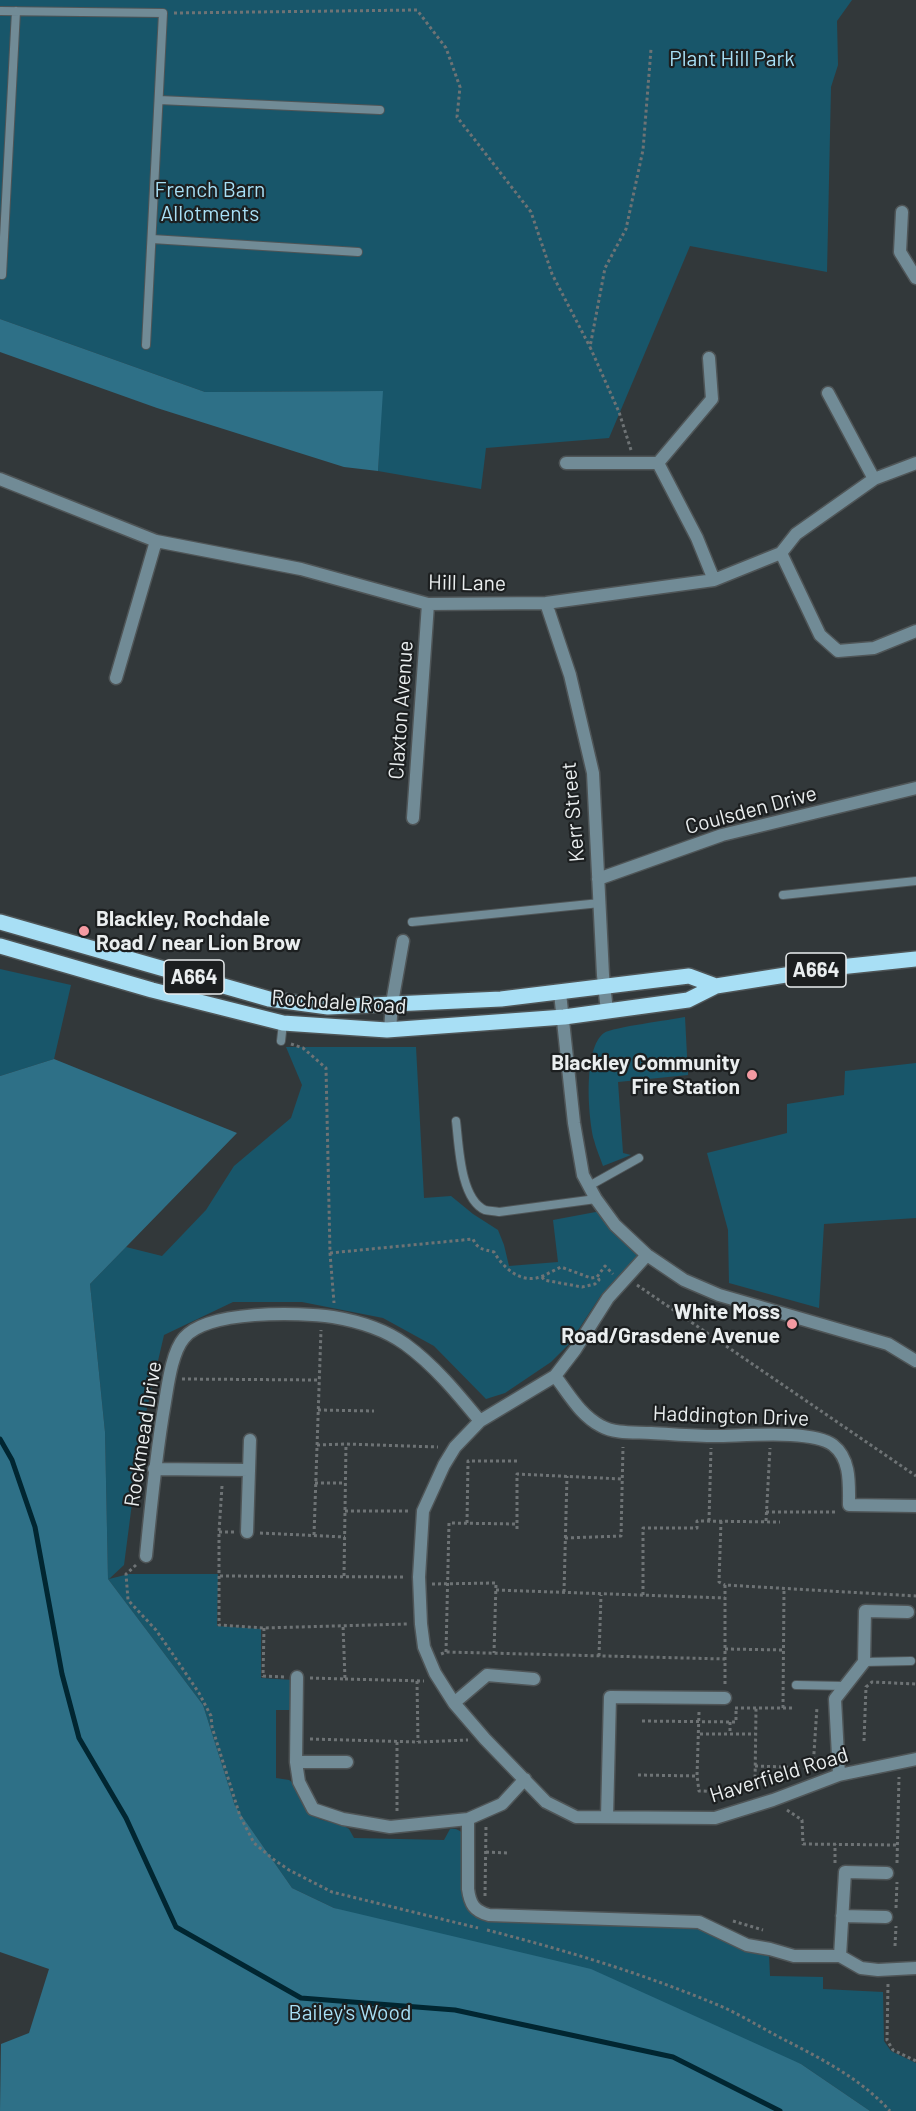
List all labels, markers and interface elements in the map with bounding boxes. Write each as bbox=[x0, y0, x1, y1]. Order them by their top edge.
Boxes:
park label: Plant Hill Park bbox=[669, 46, 795, 72]
park label: French Barn Allotments bbox=[155, 177, 265, 227]
street label: Hill Lane bbox=[428, 570, 506, 596]
street label: Claxton Avenue bbox=[384, 640, 418, 780]
street label: Kerr Street bbox=[556, 761, 590, 863]
street label: Coulsden Drive bbox=[682, 780, 820, 840]
place label: Blackley, Rochdale Road / near Lion Brow bbox=[96, 906, 301, 956]
marker: Blackley, Rochdale Road / near Lion Brow bbox=[77, 924, 91, 938]
road number: A664 bbox=[786, 953, 846, 987]
road number: A664 bbox=[164, 960, 224, 994]
street label: Rochdale Road bbox=[271, 985, 407, 1019]
place label: Blackley Community Fire Station bbox=[551, 1050, 740, 1100]
marker: Blackley Community Fire Station bbox=[745, 1068, 759, 1082]
place label: White Moss Road/Grasdene Avenue bbox=[561, 1299, 780, 1349]
marker: White Moss Road/Grasdene Avenue bbox=[785, 1317, 799, 1331]
street label: Rockmead Drive bbox=[119, 1359, 167, 1509]
street label: Haddington Drive bbox=[652, 1401, 810, 1431]
street label: Haverfield Road bbox=[707, 1742, 851, 1808]
park label: Bailey's Wood bbox=[289, 2000, 411, 2026]

